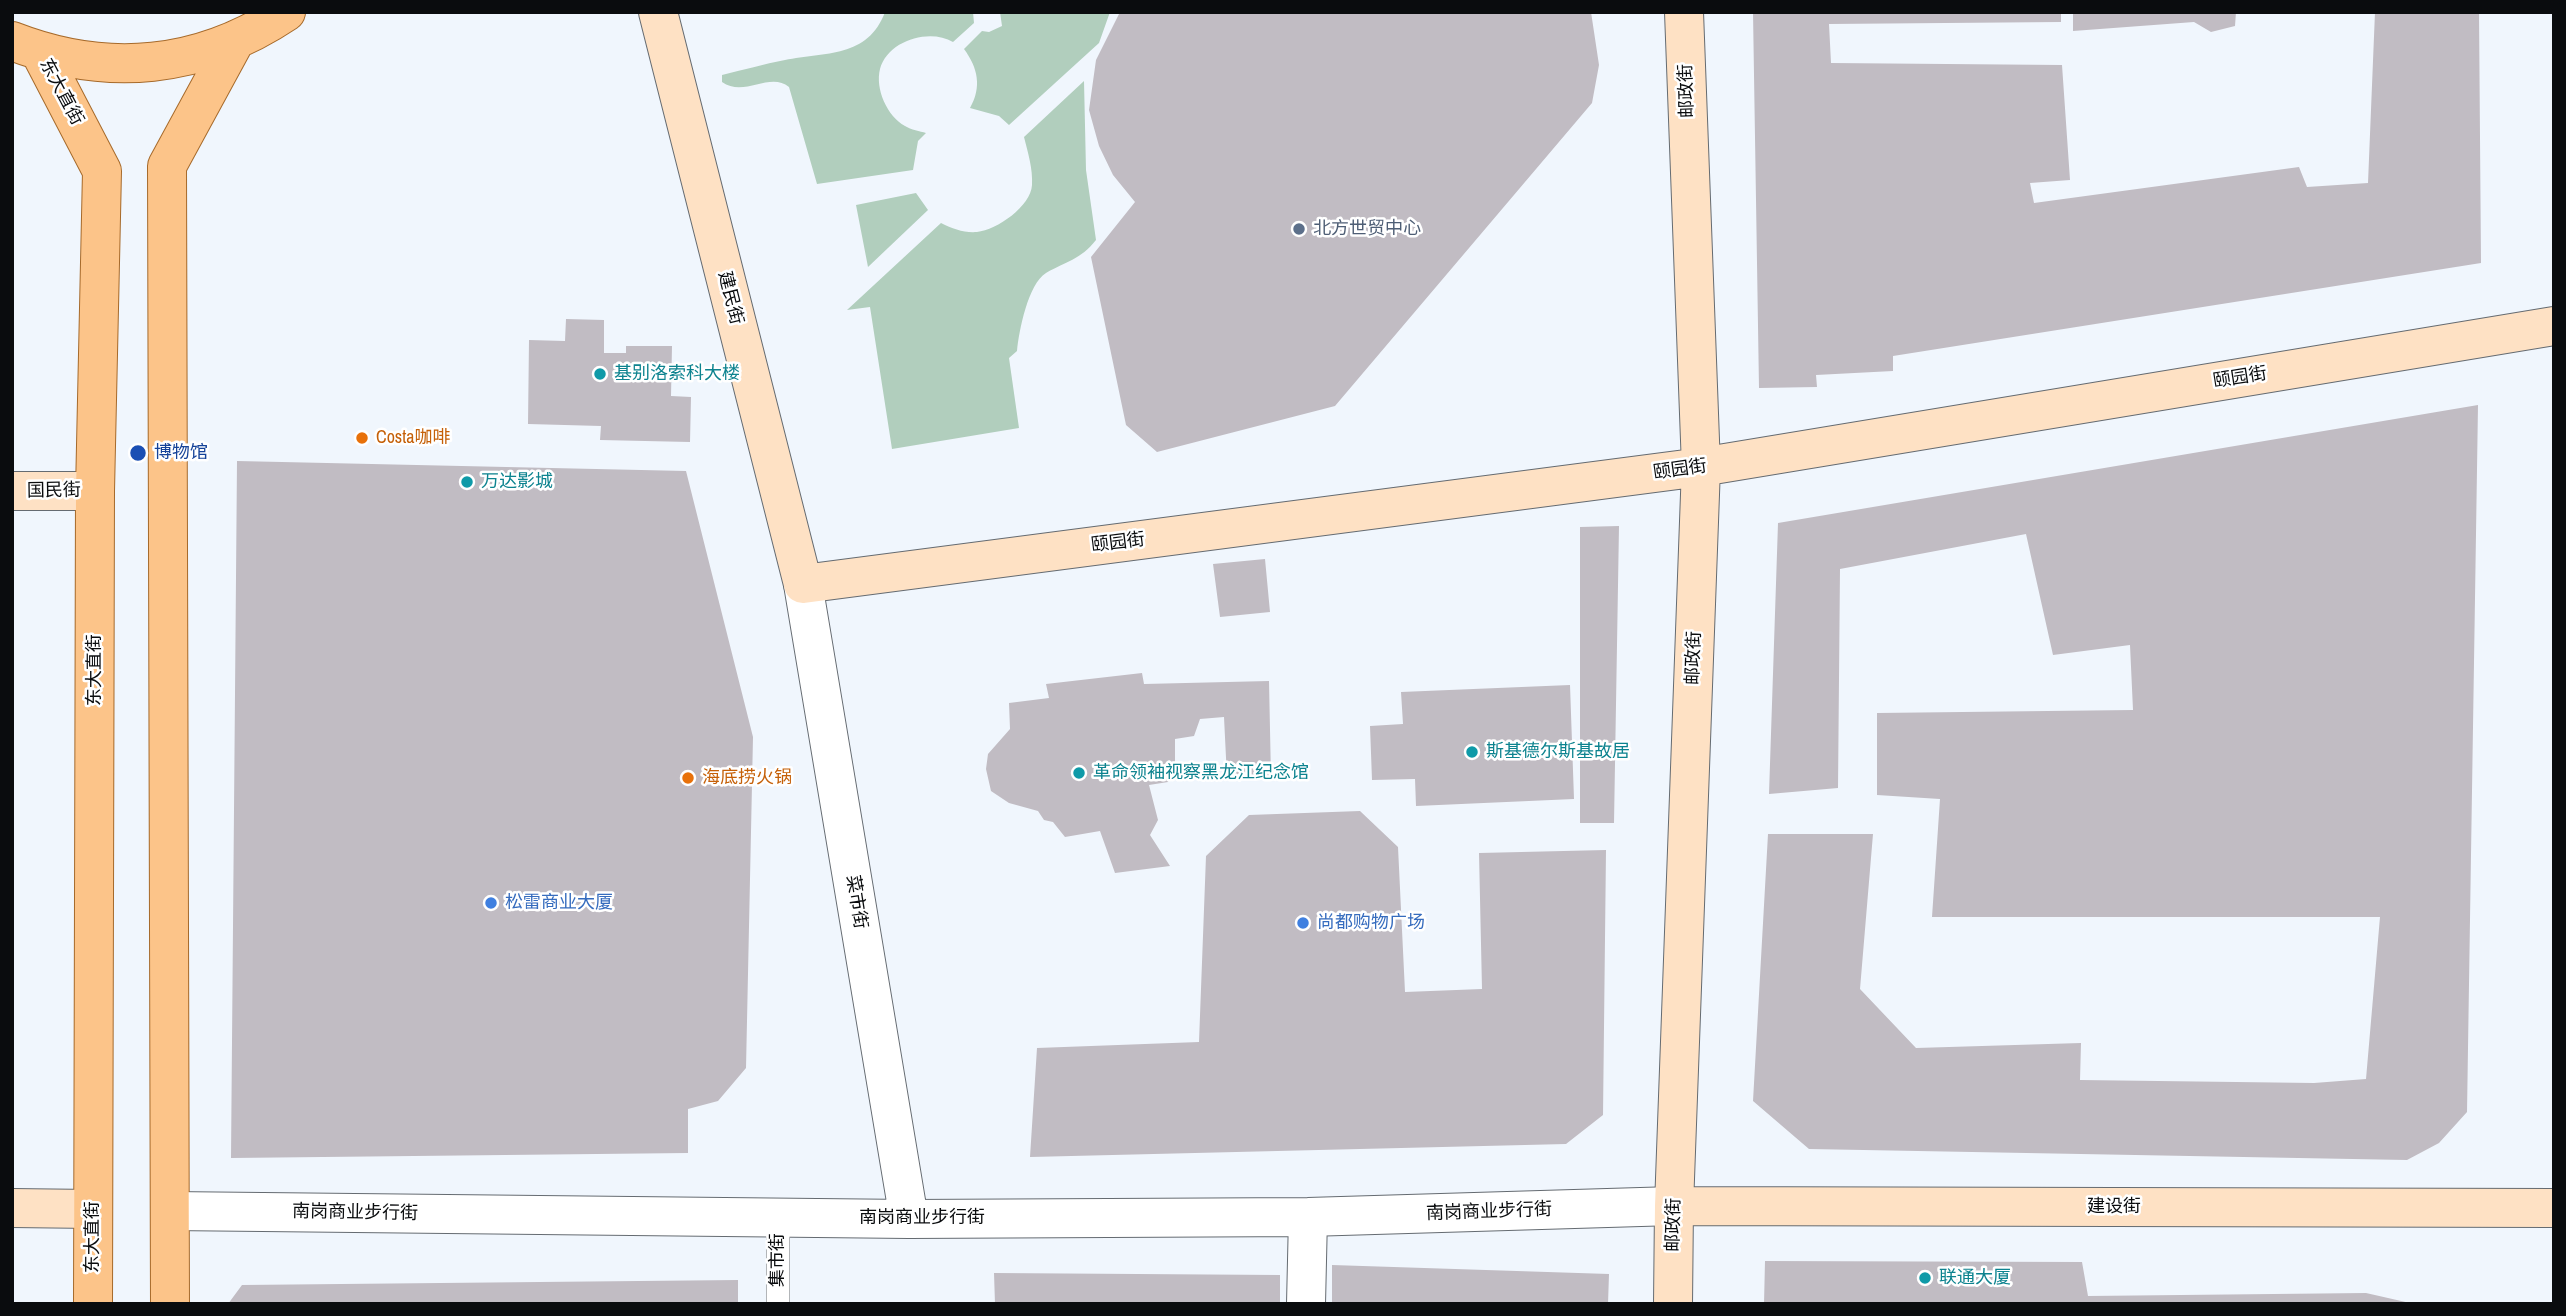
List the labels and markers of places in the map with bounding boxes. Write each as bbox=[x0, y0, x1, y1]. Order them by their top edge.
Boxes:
place label: 北方世贸中心 bbox=[1313, 218, 1421, 240]
marker: 北方世贸中心 bbox=[1291, 221, 1307, 237]
place label: 基别洛索科大楼 bbox=[614, 363, 740, 385]
marker: 基别洛索科大楼 bbox=[592, 366, 608, 382]
place label: Costa咖啡 bbox=[376, 427, 451, 449]
marker: Costa咖啡 bbox=[354, 430, 370, 446]
place label: 博物馆 bbox=[154, 442, 208, 464]
marker: 博物馆 bbox=[128, 443, 148, 463]
place label: 万达影城 bbox=[481, 471, 553, 493]
marker: 万达影城 bbox=[459, 474, 475, 490]
place label: 斯基德尔斯基故居 bbox=[1486, 741, 1630, 763]
marker: 斯基德尔斯基故居 bbox=[1464, 744, 1480, 760]
place label: 革命领袖视察黑龙江纪念馆 bbox=[1093, 762, 1309, 784]
marker: 革命领袖视察黑龙江纪念馆 bbox=[1071, 765, 1087, 781]
place label: 海底捞火锅 bbox=[702, 767, 792, 789]
marker: 海底捞火锅 bbox=[680, 770, 696, 786]
place label: 松雷商业大厦 bbox=[505, 892, 613, 914]
marker: 松雷商业大厦 bbox=[483, 895, 499, 911]
place label: 尚都购物广场 bbox=[1317, 912, 1425, 934]
marker: 尚都购物广场 bbox=[1295, 915, 1311, 931]
place label: 联通大厦 bbox=[1939, 1267, 2011, 1289]
marker: 联通大厦 bbox=[1917, 1270, 1933, 1286]

